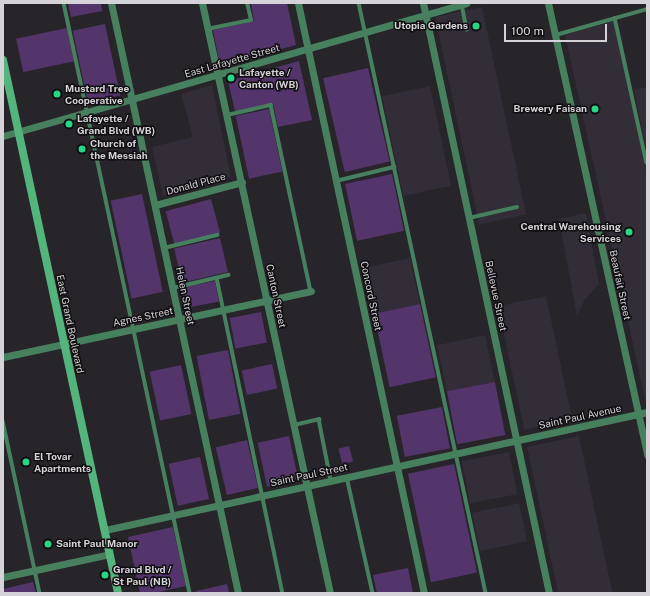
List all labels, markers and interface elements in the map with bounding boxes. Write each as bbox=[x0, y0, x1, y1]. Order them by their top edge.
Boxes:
scale bar bbox=[506, 16, 609, 42]
place label: Utopia Gardens bbox=[394, 20, 468, 32]
marker: Utopia Gardens bbox=[471, 21, 481, 31]
text: 100 m bbox=[511, 24, 544, 38]
street label: East Lafayette Street bbox=[183, 42, 281, 80]
place label: Lafayette / Canton (WB) bbox=[239, 66, 299, 90]
marker: Lafayette / Canton (WB) bbox=[226, 73, 236, 83]
place label: Mustard Tree Cooperative bbox=[65, 82, 129, 106]
marker: Mustard Tree Cooperative bbox=[52, 89, 62, 99]
place label: Brewery Faisan bbox=[514, 103, 587, 115]
marker: Brewery Faisan bbox=[590, 104, 600, 114]
place label: Lafayette / Grand Blvd (WB) bbox=[77, 112, 155, 136]
marker: Lafayette / Grand Blvd (WB) bbox=[64, 119, 74, 129]
place label: Church of the Messiah bbox=[90, 137, 148, 160]
marker: Church of the Messiah bbox=[77, 144, 87, 154]
street label: Donald Place bbox=[165, 170, 227, 198]
place label: Central Warehousing Services bbox=[520, 220, 621, 244]
marker: Central Warehousing Services bbox=[624, 227, 634, 237]
street label: Beaufait Street bbox=[607, 249, 633, 321]
street label: Concord Street bbox=[358, 260, 384, 332]
street label: Bellevue Street bbox=[483, 260, 509, 332]
street label: Canton Street bbox=[263, 263, 289, 329]
street label: Helen Street bbox=[173, 266, 197, 326]
street label: East Grand Boulevard bbox=[54, 274, 86, 374]
street label: Agnes Street bbox=[112, 305, 174, 329]
street label: Saint Paul Avenue bbox=[538, 402, 622, 432]
place label: El Tovar Apartments bbox=[34, 450, 91, 474]
marker: El Tovar Apartments bbox=[21, 457, 31, 467]
street label: Saint Paul Street bbox=[269, 461, 349, 489]
place label: Saint Paul Manor bbox=[56, 538, 138, 550]
marker: Saint Paul Manor bbox=[43, 539, 53, 549]
place label: Grand Blvd / St Paul (NB) bbox=[113, 563, 172, 586]
marker: Grand Blvd / St Paul (NB) bbox=[100, 570, 110, 580]

